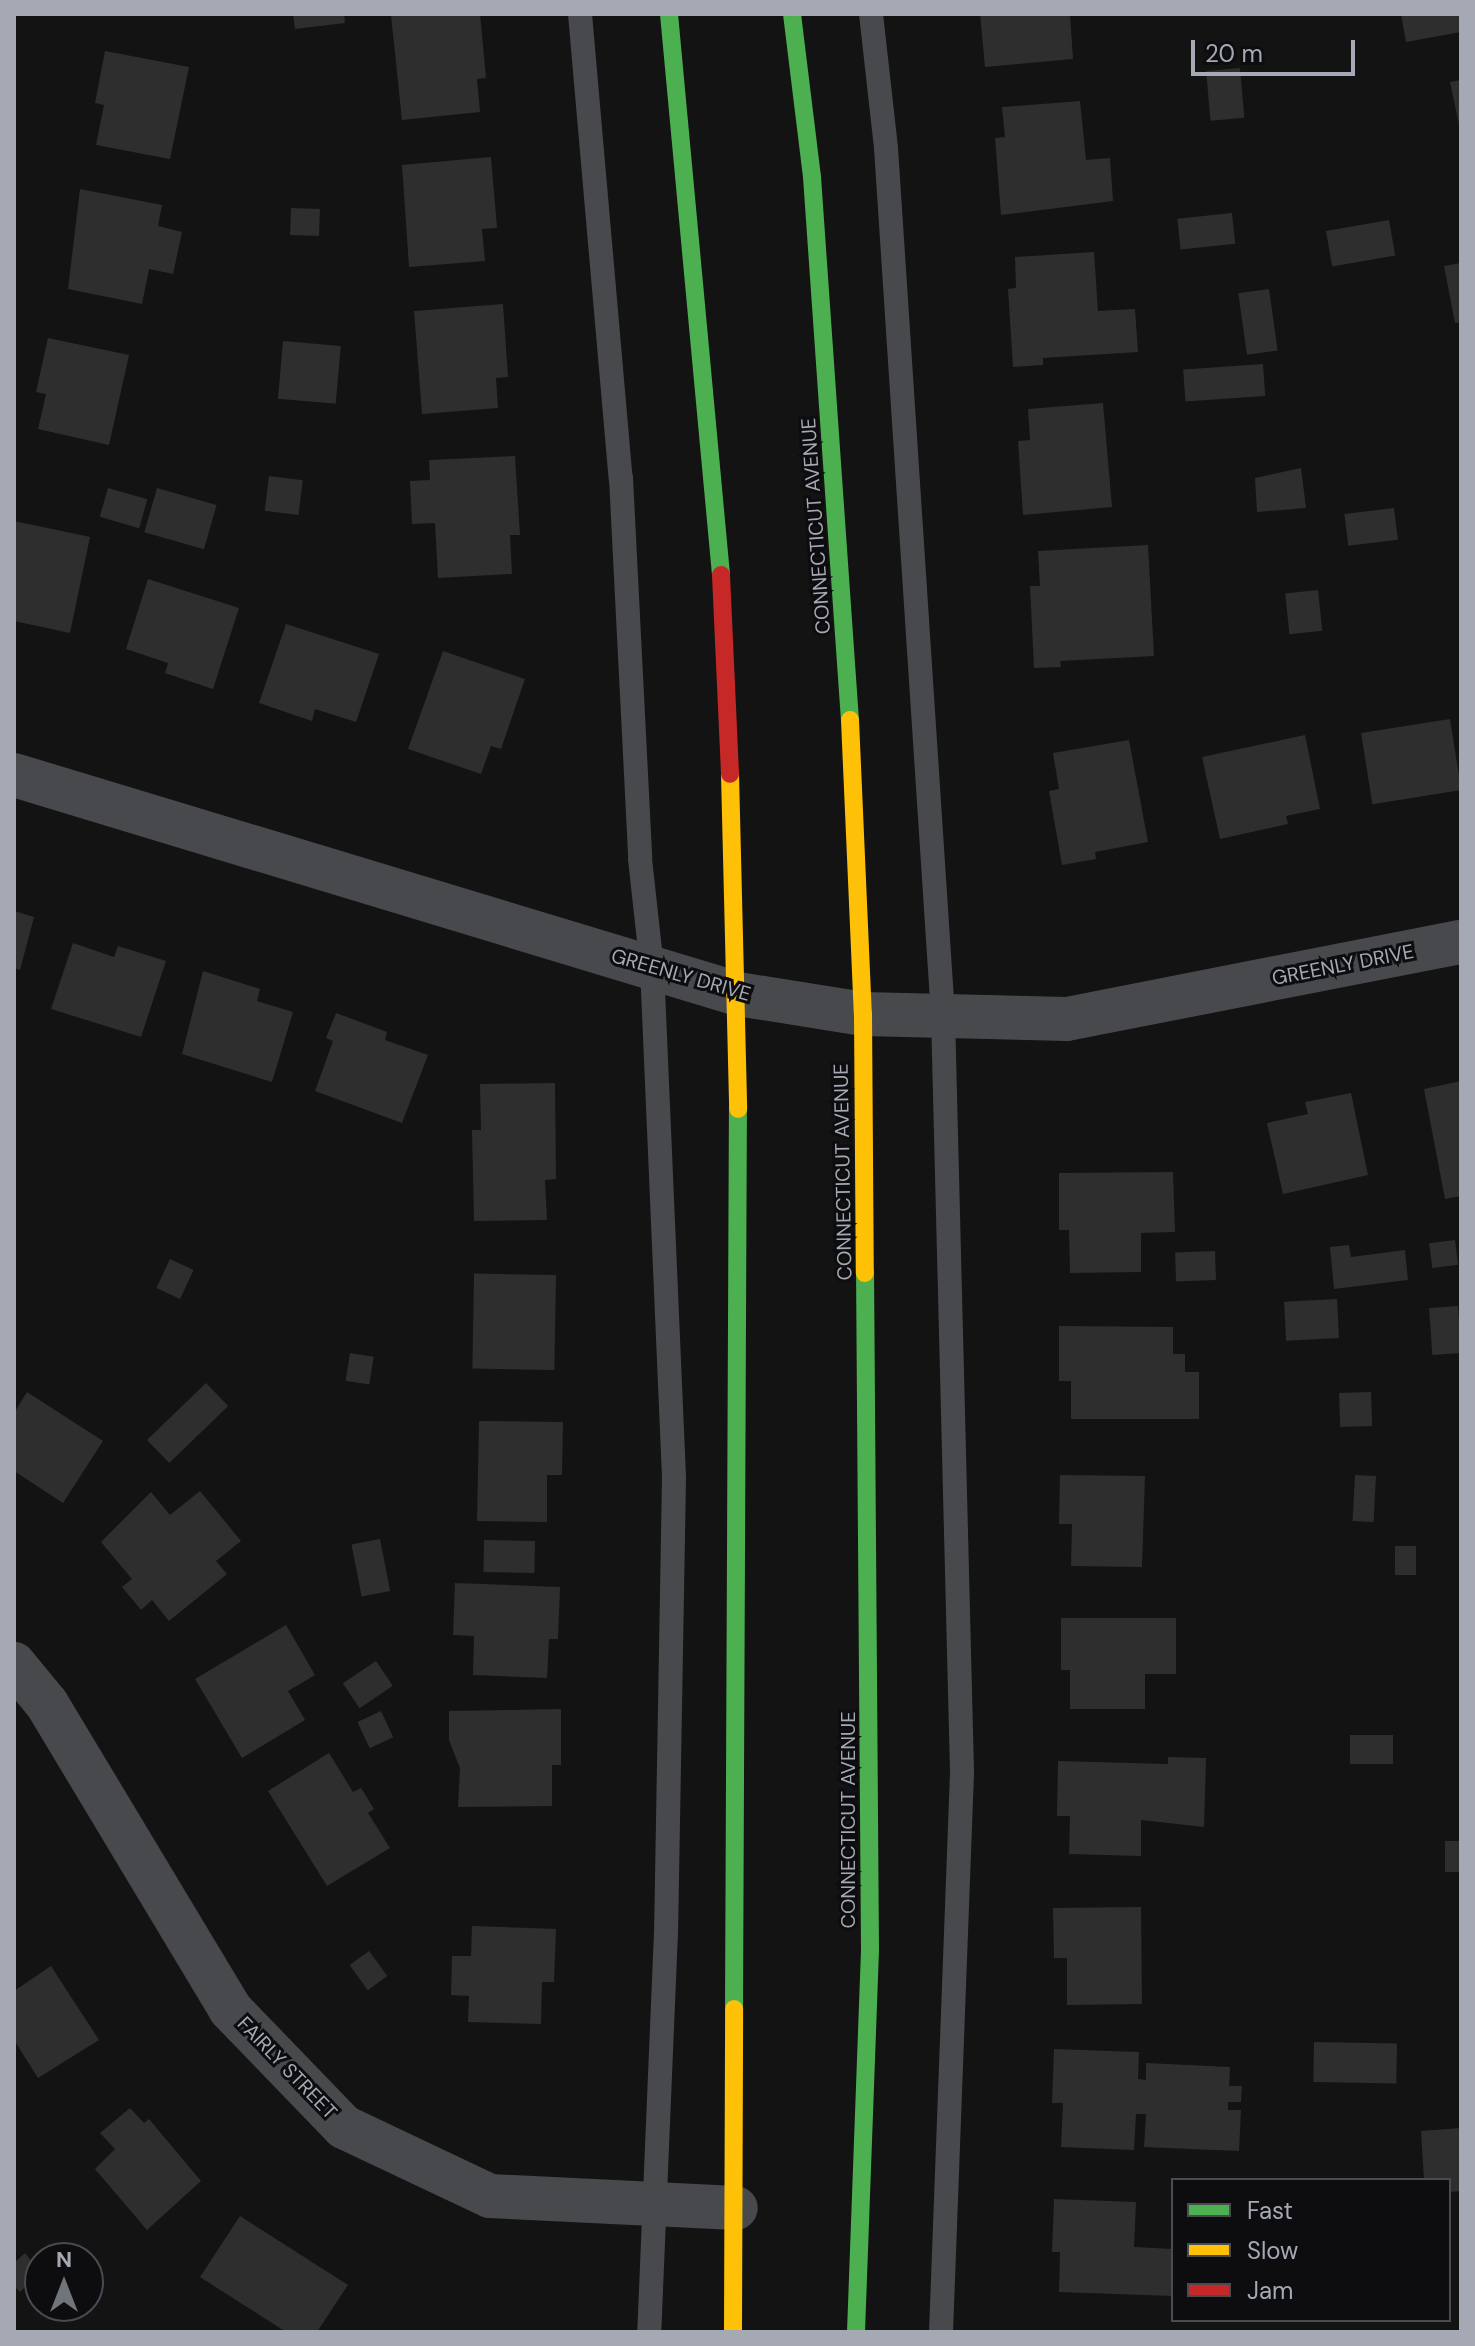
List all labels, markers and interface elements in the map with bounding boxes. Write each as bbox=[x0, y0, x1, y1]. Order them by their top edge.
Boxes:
scale bar bbox=[1195, 24, 1359, 74]
text: 20 m bbox=[1205, 38, 1263, 69]
street label: CONNECTICUT AVENUE bbox=[796, 417, 836, 635]
street label: GREENLY DRIVE bbox=[1270, 939, 1416, 991]
street label: GREENLY DRIVE bbox=[609, 944, 753, 1006]
street label: CONNECTICUT AVENUE bbox=[829, 1063, 857, 1281]
street label: CONNECTICUT AVENUE bbox=[836, 1712, 860, 1928]
street label: FAIRLY STREET bbox=[232, 2012, 342, 2124]
legend bbox=[1171, 2178, 1451, 2322]
text: Fast bbox=[1247, 2195, 1293, 2226]
text: Slow bbox=[1247, 2235, 1298, 2266]
north arrow bbox=[24, 2242, 104, 2322]
text: N bbox=[56, 2245, 72, 2274]
text: Jam bbox=[1247, 2275, 1293, 2306]

